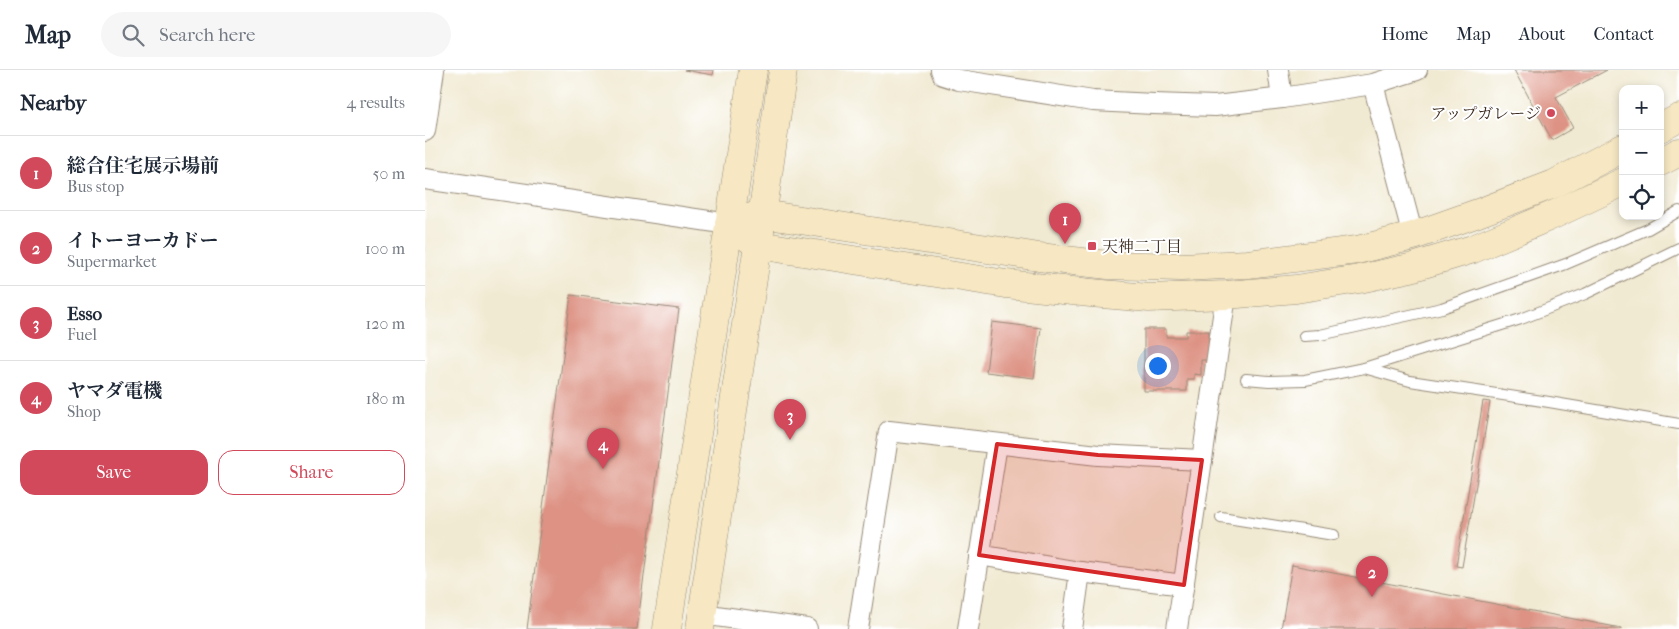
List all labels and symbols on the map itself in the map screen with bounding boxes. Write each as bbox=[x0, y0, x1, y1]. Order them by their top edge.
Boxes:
place label: アップガレージ bbox=[1431, 104, 1541, 123]
marker: アップガレージ bbox=[1545, 107, 1557, 119]
pin: 1 bbox=[1049, 203, 1081, 244]
place label: 天神二丁目 bbox=[1102, 237, 1182, 256]
marker: 天神二丁目 bbox=[1086, 240, 1098, 252]
your location bbox=[1145, 353, 1171, 379]
pin: 3 bbox=[774, 399, 806, 440]
pin: 4 bbox=[587, 428, 619, 469]
pin: 2 bbox=[1356, 556, 1388, 597]

